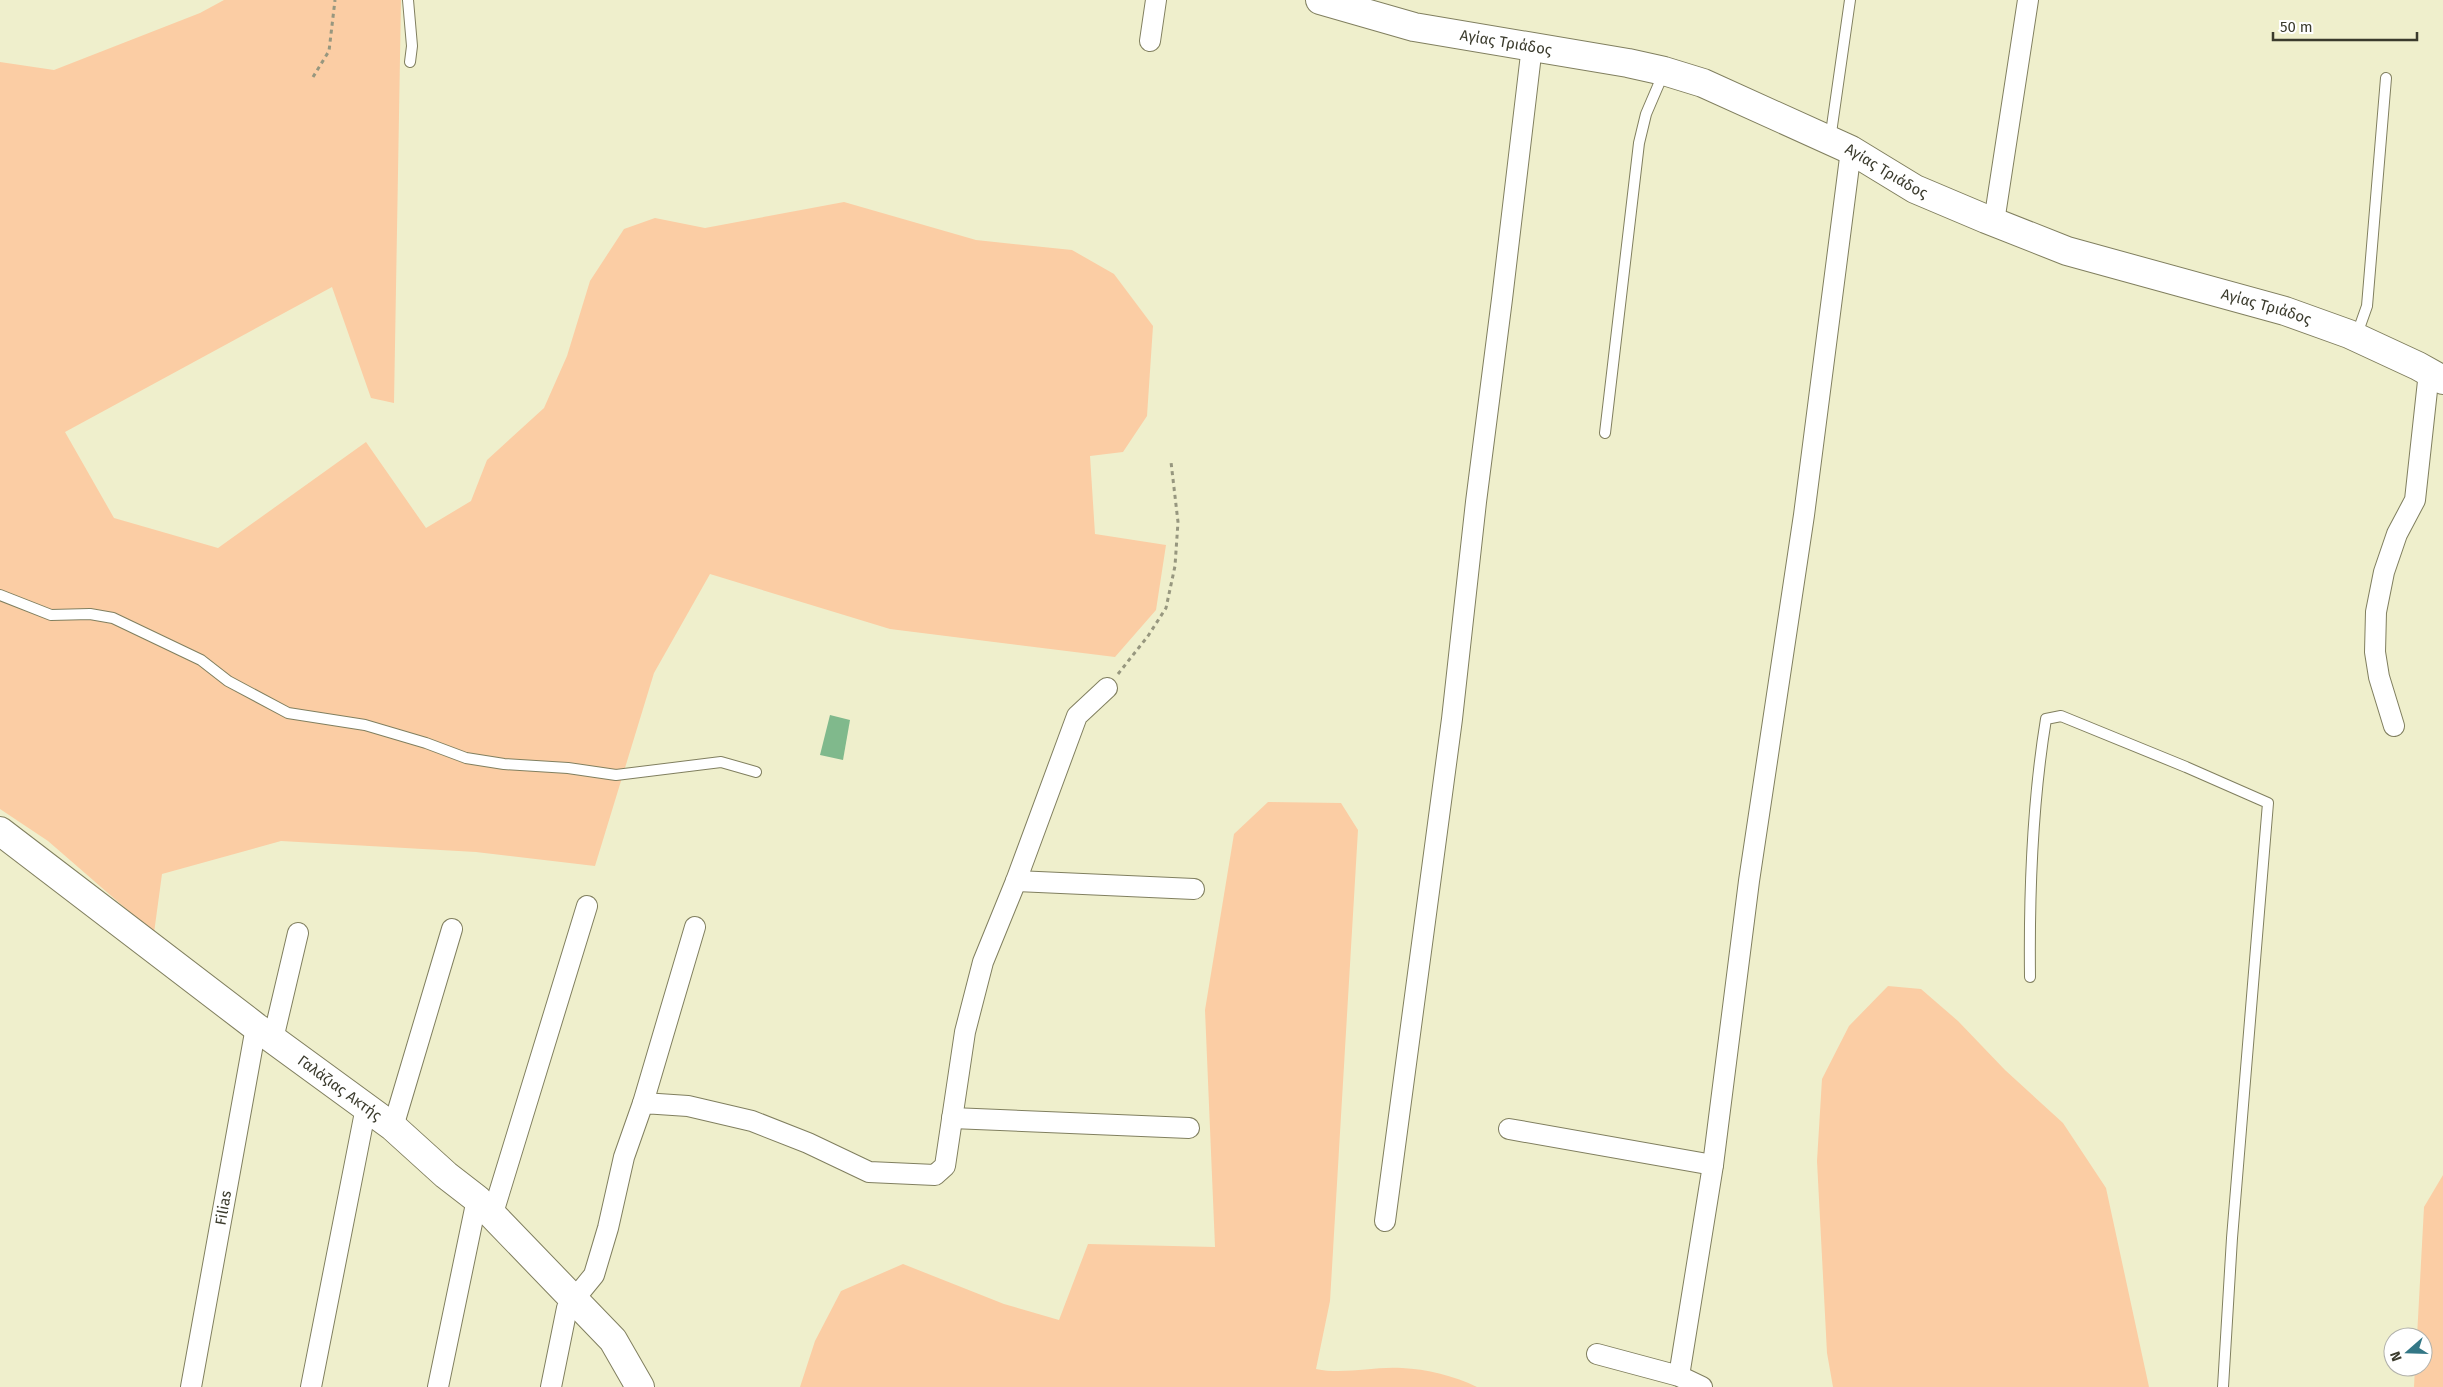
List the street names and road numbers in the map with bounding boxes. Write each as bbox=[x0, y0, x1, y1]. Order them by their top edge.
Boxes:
street label: Αγίας Τριάδος bbox=[1459, 26, 1553, 59]
street label: Αγίας Τριάδος bbox=[1842, 140, 1930, 202]
street label: Αγίας Τριάδος bbox=[2219, 285, 2314, 329]
street label: Γαλάζιας Ακτής bbox=[294, 1051, 385, 1125]
street label: Filias bbox=[211, 1189, 235, 1227]

